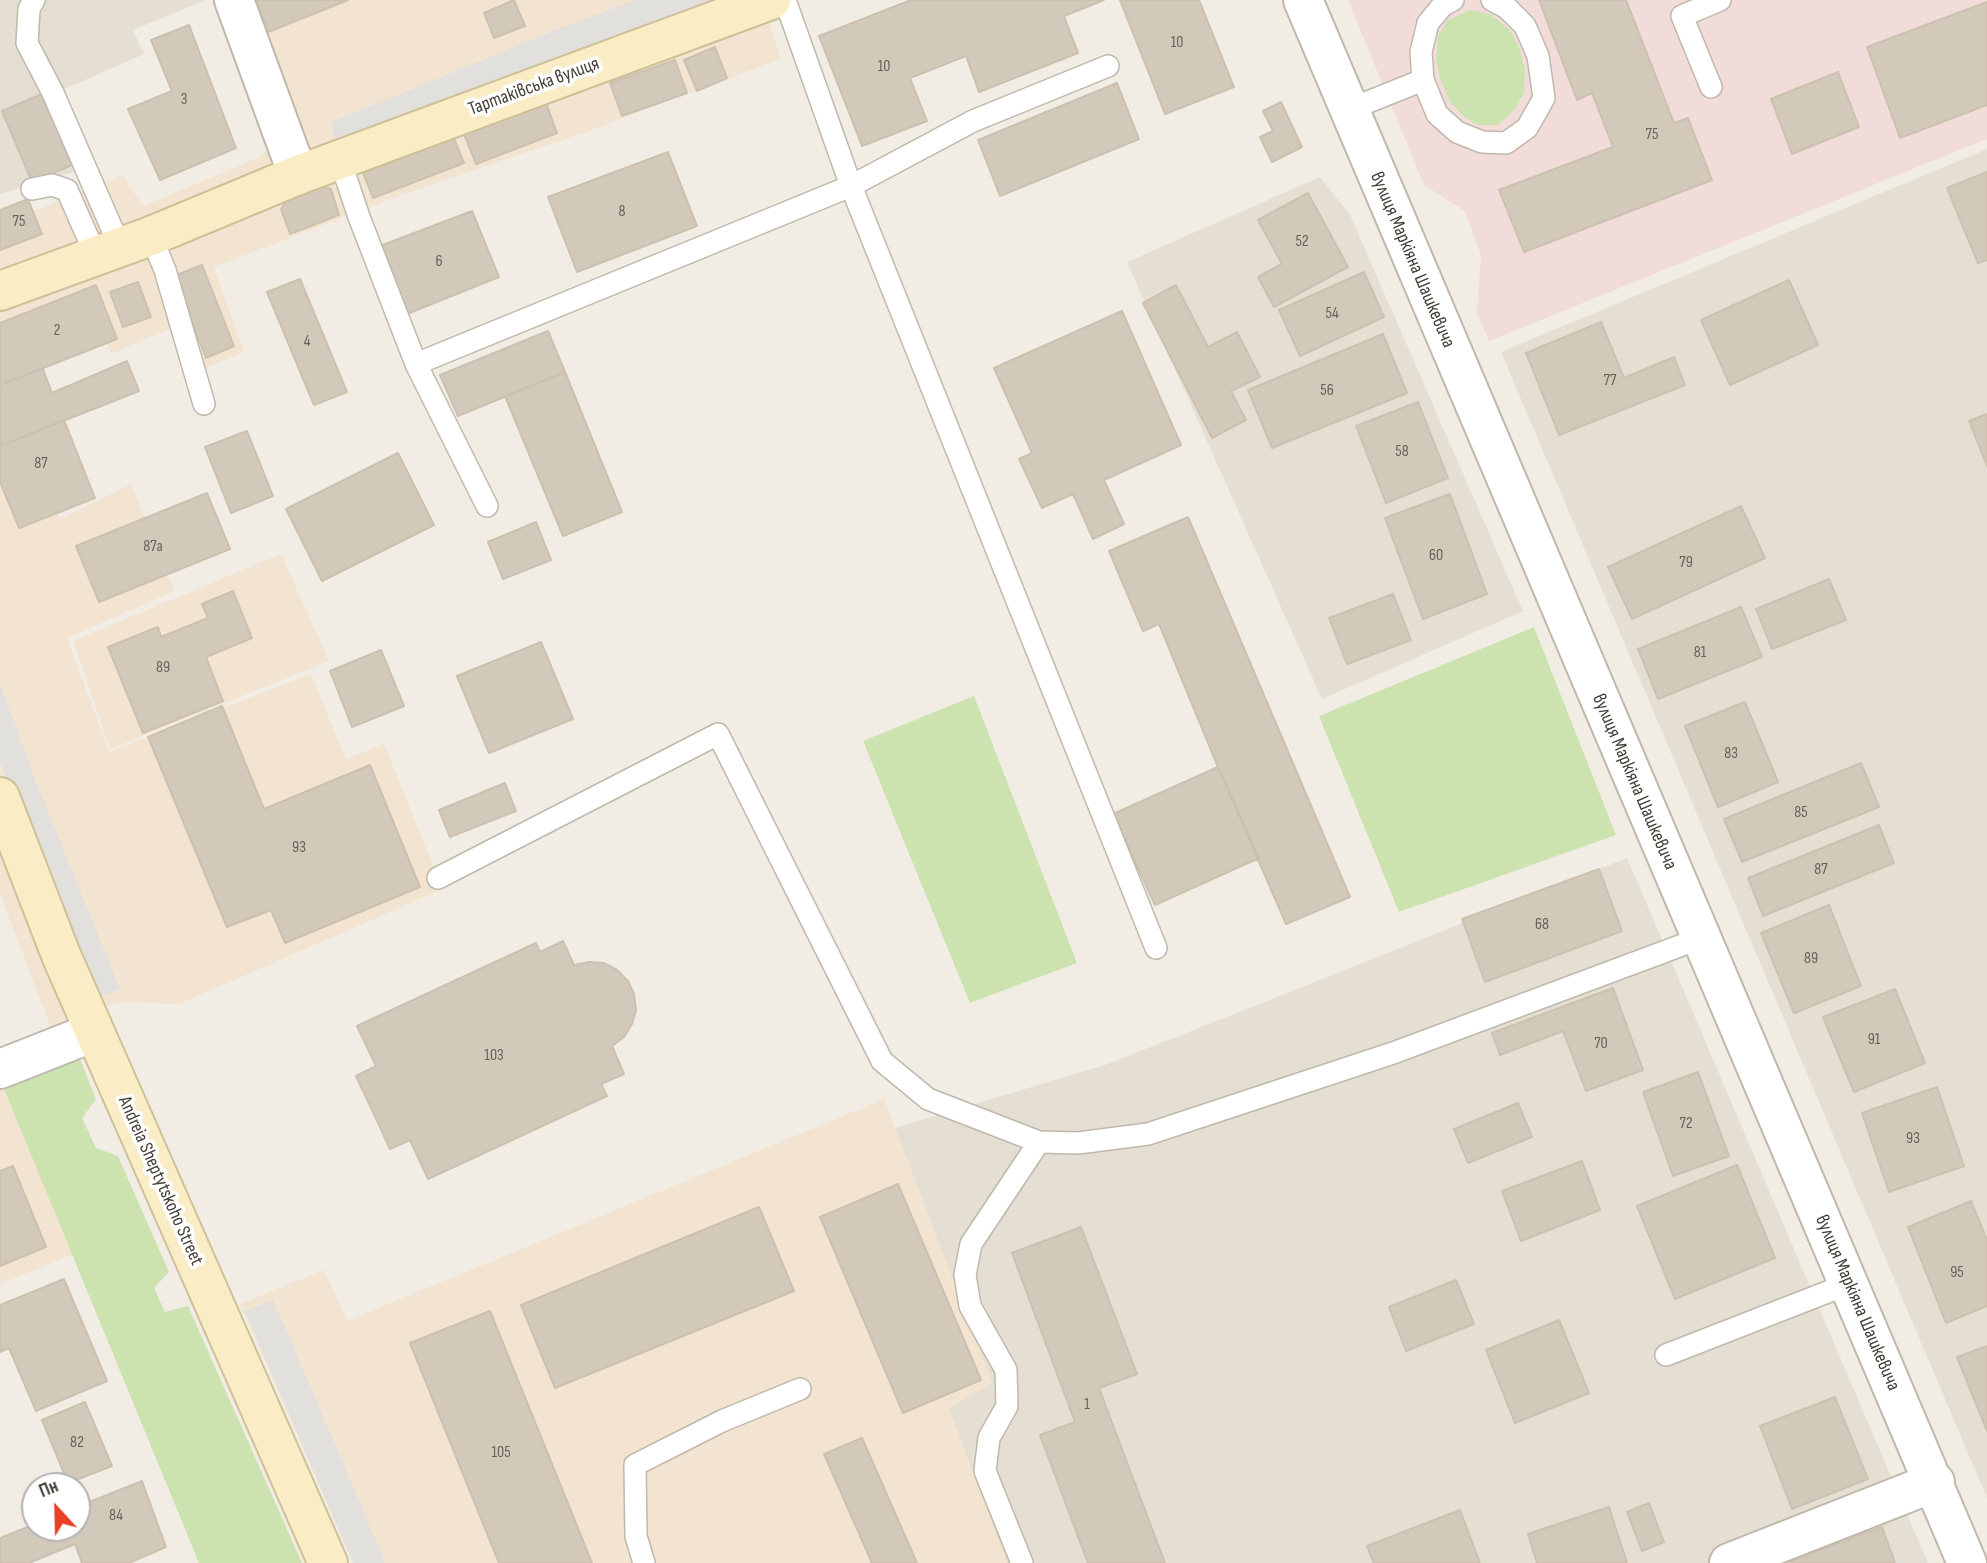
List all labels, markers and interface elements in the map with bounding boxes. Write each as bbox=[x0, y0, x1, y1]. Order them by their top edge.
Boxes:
house number: 10 bbox=[1171, 33, 1183, 53]
street label: Тартаківська вулиця bbox=[466, 53, 602, 121]
house number: 10 bbox=[878, 57, 890, 77]
house number: 3 bbox=[181, 90, 187, 110]
house number: 75 bbox=[1646, 125, 1658, 145]
street label: вулиця Маркіяна Шашкевича bbox=[1365, 169, 1459, 351]
house number: 8 bbox=[618, 202, 626, 222]
house number: 75 bbox=[13, 212, 25, 232]
house number: 52 bbox=[1295, 232, 1309, 252]
house number: 6 bbox=[435, 252, 443, 272]
house number: 54 bbox=[1325, 304, 1339, 324]
house number: 2 bbox=[54, 321, 60, 341]
house number: 4 bbox=[304, 332, 310, 352]
house number: 77 bbox=[1604, 371, 1616, 391]
house number: 56 bbox=[1320, 381, 1334, 401]
house number: 58 bbox=[1395, 442, 1409, 462]
house number: 87 bbox=[34, 454, 48, 474]
house number: 87а bbox=[143, 537, 163, 557]
house number: 60 bbox=[1429, 546, 1443, 566]
house number: 79 bbox=[1679, 553, 1693, 573]
house number: 81 bbox=[1694, 643, 1706, 663]
house number: 89 bbox=[156, 658, 170, 678]
street label: вулиця Маркіяна Шашкевича bbox=[1587, 691, 1681, 873]
house number: 83 bbox=[1724, 744, 1738, 764]
house number: 85 bbox=[1794, 803, 1808, 823]
house number: 93 bbox=[292, 838, 306, 858]
house number: 87 bbox=[1814, 860, 1828, 880]
house number: 68 bbox=[1535, 915, 1549, 935]
house number: 89 bbox=[1804, 949, 1818, 969]
house number: 91 bbox=[1868, 1030, 1880, 1050]
house number: 70 bbox=[1594, 1034, 1608, 1054]
house number: 103 bbox=[484, 1046, 504, 1066]
street label: Andreia Sheptytskoho Street bbox=[112, 1093, 208, 1269]
house number: 72 bbox=[1680, 1114, 1692, 1134]
house number: 93 bbox=[1906, 1129, 1920, 1149]
street label: вулиця Маркіяна Шашкевича bbox=[1810, 1212, 1904, 1394]
house number: 95 bbox=[1950, 1263, 1964, 1283]
house number: 1 bbox=[1084, 1395, 1090, 1415]
house number: 82 bbox=[70, 1433, 84, 1453]
house number: 105 bbox=[491, 1443, 511, 1463]
north arrow bbox=[21, 1472, 91, 1542]
text: Пн bbox=[36, 1475, 62, 1503]
house number: 84 bbox=[109, 1506, 123, 1526]

